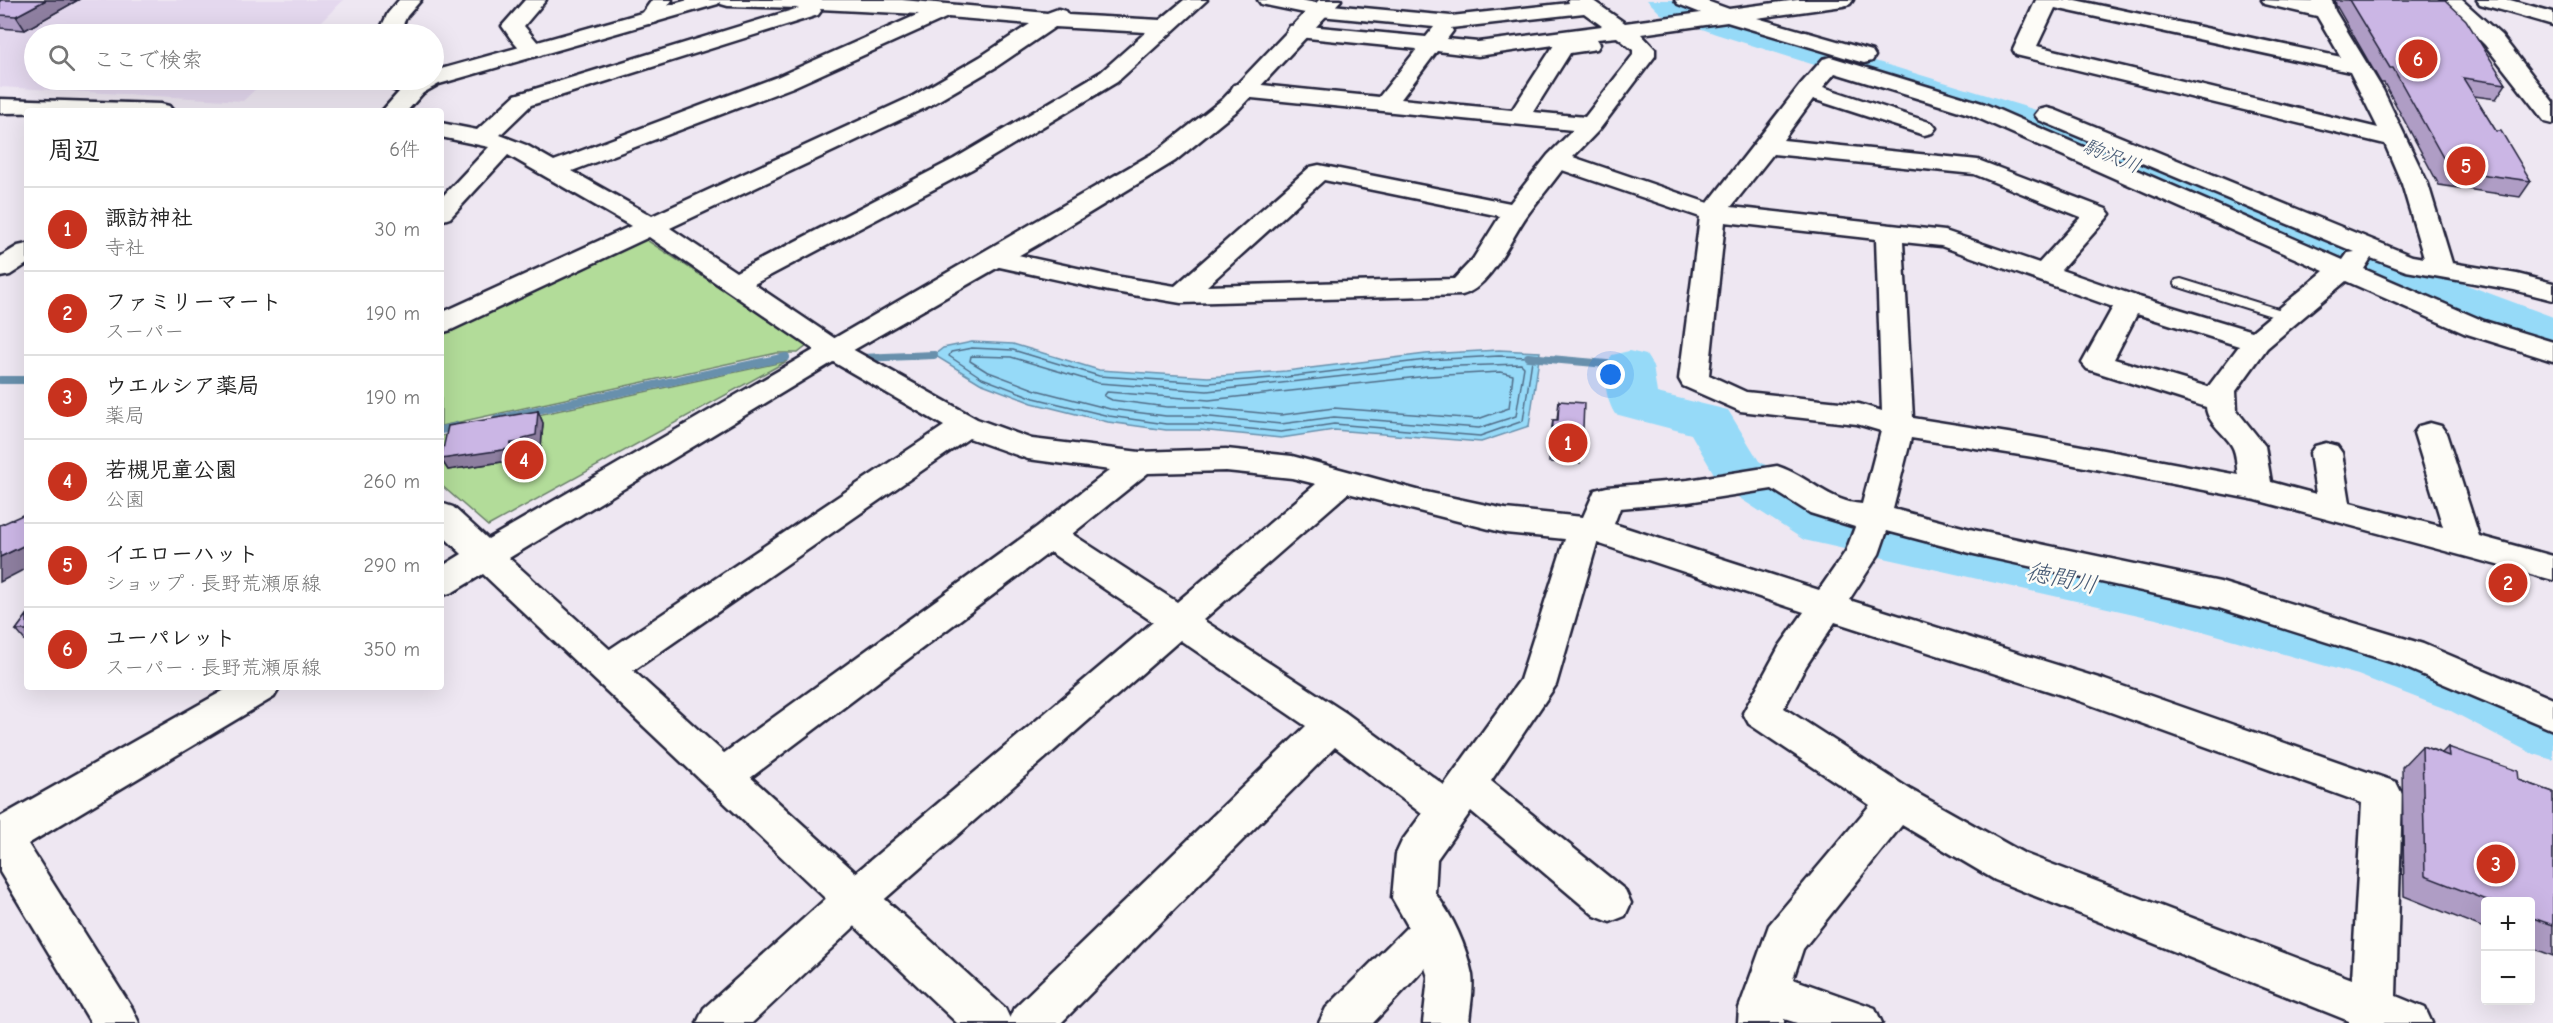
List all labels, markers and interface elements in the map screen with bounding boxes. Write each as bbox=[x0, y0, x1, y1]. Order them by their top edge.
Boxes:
search box bbox=[24, 24, 444, 90]
pin: 6 bbox=[2398, 36, 2438, 82]
icon: search bbox=[45, 41, 78, 74]
text: ここで検索 bbox=[93, 47, 203, 73]
water label: 駒沢川 bbox=[2080, 134, 2144, 178]
text: 周辺 bbox=[48, 136, 100, 166]
text: 6件 bbox=[389, 138, 420, 161]
pin: 5 bbox=[2446, 144, 2486, 188]
text: 諏訪神社 bbox=[105, 205, 193, 231]
text: 1 bbox=[64, 218, 71, 241]
text: 30 m bbox=[374, 218, 420, 241]
text: 寺社 bbox=[105, 236, 145, 259]
text: ファミリーマート bbox=[105, 289, 282, 315]
text: 2 bbox=[63, 302, 72, 325]
text: 190 m bbox=[366, 302, 420, 325]
text: スーパー bbox=[105, 320, 184, 343]
your location bbox=[1596, 360, 1625, 389]
text: ウエルシア薬局 bbox=[105, 373, 259, 399]
text: 3 bbox=[63, 386, 72, 409]
text: 190 m bbox=[366, 386, 420, 409]
text: 薬局 bbox=[105, 404, 145, 427]
pin: 1 bbox=[1548, 420, 1588, 466]
pin: 4 bbox=[504, 438, 544, 482]
text: 若槻児童公園 bbox=[105, 457, 237, 483]
text: 4 bbox=[63, 470, 72, 493]
text: 260 m bbox=[363, 470, 420, 493]
text: 公園 bbox=[105, 488, 145, 511]
text: イエローハット bbox=[105, 541, 259, 567]
text: 5 bbox=[62, 554, 73, 577]
text: 290 m bbox=[364, 554, 420, 577]
water label: 徳間川 bbox=[2024, 557, 2100, 599]
pin: 2 bbox=[2488, 560, 2528, 606]
text: ショップ · 長野荒瀬原線 bbox=[105, 572, 321, 595]
text: ユーパレット bbox=[105, 625, 236, 651]
text: 6 bbox=[62, 638, 73, 661]
text: 350 m bbox=[364, 638, 420, 661]
text: スーパー · 長野荒瀬原線 bbox=[105, 656, 321, 679]
pin: 3 bbox=[2476, 842, 2516, 886]
map controls bbox=[2481, 897, 2535, 1005]
button: + bbox=[2481, 897, 2535, 951]
button: − bbox=[2481, 951, 2535, 1005]

